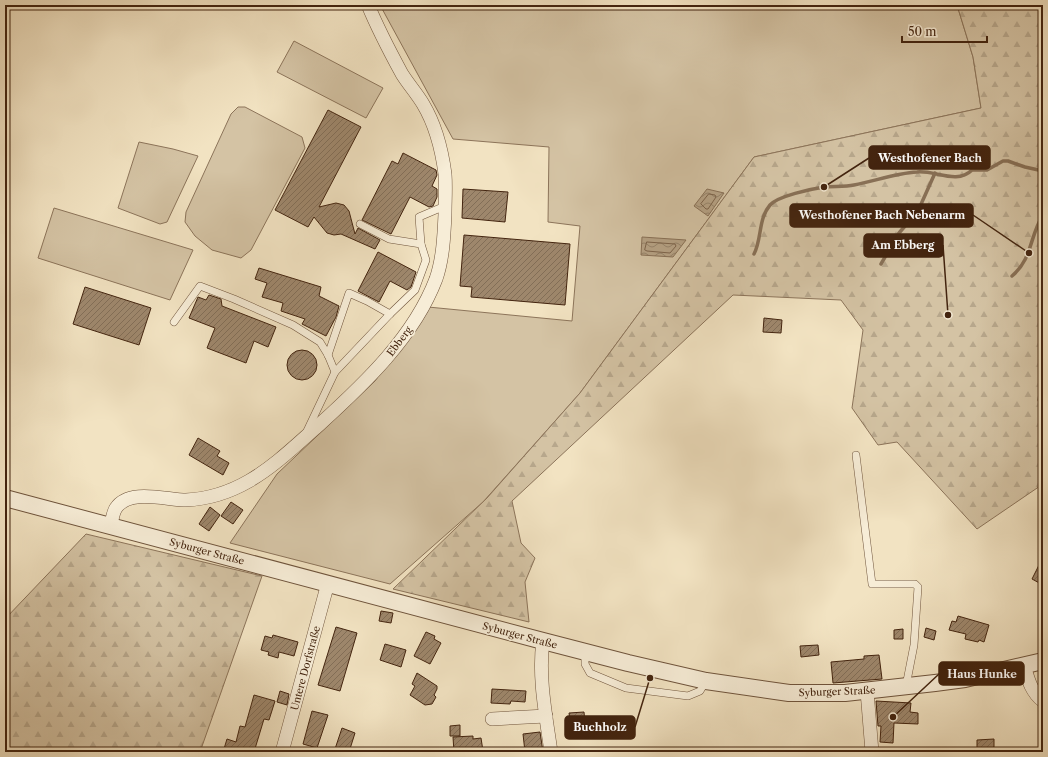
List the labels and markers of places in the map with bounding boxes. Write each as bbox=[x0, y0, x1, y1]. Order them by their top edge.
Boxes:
callout: Westhofener Bach bbox=[869, 146, 990, 169]
callout: Westhofener Bach Nebenarm bbox=[790, 204, 973, 227]
callout: Am Ebberg bbox=[864, 234, 943, 257]
callout: Haus Hunke bbox=[939, 662, 1024, 685]
callout: Buchholz bbox=[565, 716, 635, 739]

